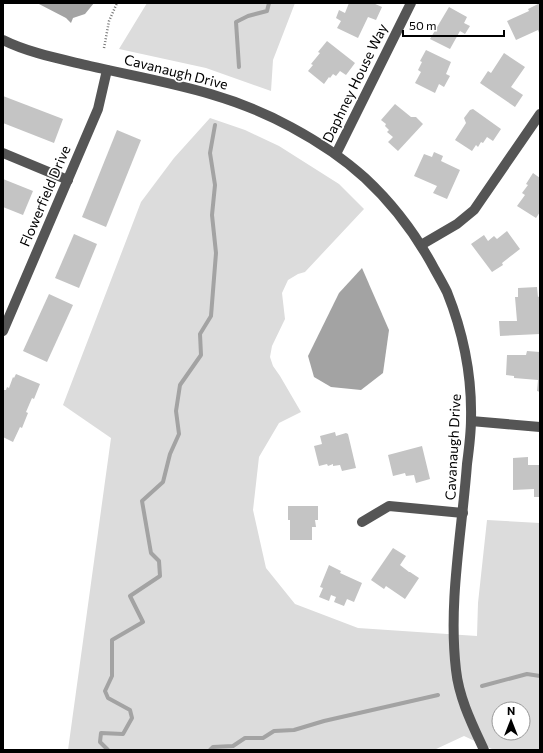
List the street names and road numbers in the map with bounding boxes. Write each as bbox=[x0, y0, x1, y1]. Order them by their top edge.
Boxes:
street label: Daphney House Way bbox=[318, 21, 391, 145]
street label: Cavanaugh Drive bbox=[122, 50, 230, 93]
street label: Flowerfield Drive bbox=[16, 143, 74, 249]
street label: Cavanaugh Drive bbox=[441, 393, 464, 501]

